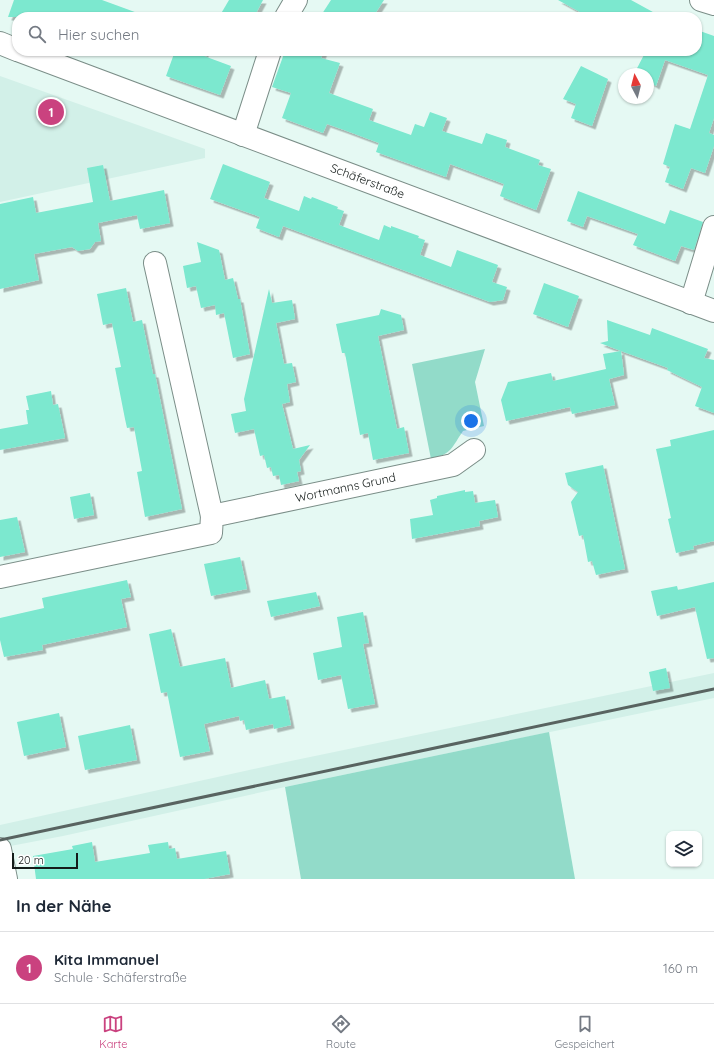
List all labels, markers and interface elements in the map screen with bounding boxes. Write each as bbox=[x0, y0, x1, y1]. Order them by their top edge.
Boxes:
search box bbox=[12, 12, 702, 56]
icon: search bbox=[26, 23, 48, 45]
text: Hier suchen bbox=[58, 25, 139, 44]
north arrow bbox=[618, 68, 654, 104]
pin: 1 bbox=[38, 97, 64, 127]
street label: Schäferstraße bbox=[328, 160, 407, 201]
your location bbox=[461, 411, 481, 431]
street label: Wortmanns Grund bbox=[294, 469, 397, 505]
map controls bbox=[666, 831, 702, 867]
button: layers bbox=[666, 831, 702, 867]
scale bar bbox=[12, 851, 78, 870]
text: 20 m bbox=[18, 853, 44, 867]
text: In der Nähe bbox=[16, 895, 112, 916]
text: Kita Immanuel bbox=[54, 950, 159, 969]
text: 1 bbox=[26, 960, 32, 976]
text: 160 m bbox=[663, 960, 698, 976]
text: Schule · Schäferstraße bbox=[54, 969, 187, 985]
tab: Karte bbox=[99, 1013, 127, 1051]
tab: Route bbox=[326, 1013, 356, 1051]
tab: Gespeichert bbox=[554, 1013, 615, 1051]

